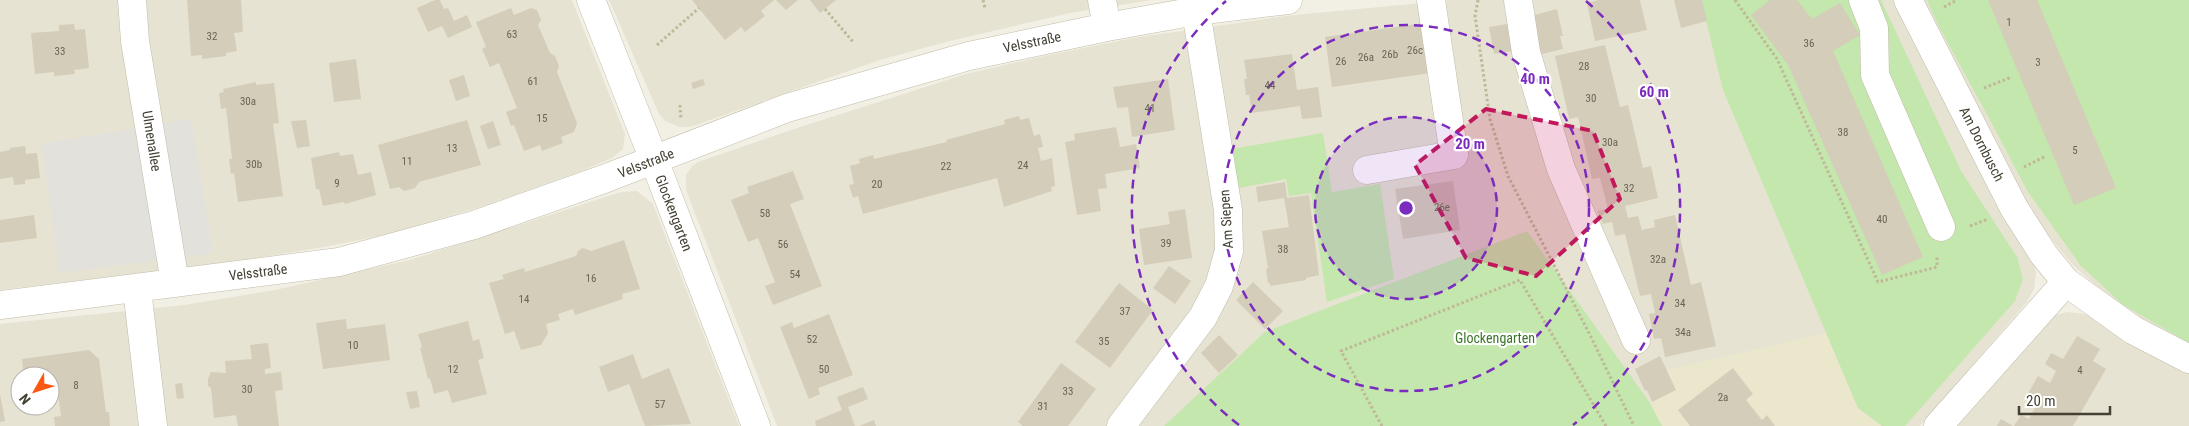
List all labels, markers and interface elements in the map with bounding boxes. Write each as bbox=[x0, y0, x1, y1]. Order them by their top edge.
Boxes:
house number: 1 bbox=[2006, 16, 2012, 29]
house number: 63 bbox=[507, 28, 517, 41]
street label: Velsstraße bbox=[1002, 28, 1063, 56]
house number: 32 bbox=[207, 30, 217, 43]
house number: 36 bbox=[1804, 37, 1814, 50]
house number: 26c bbox=[1407, 44, 1423, 57]
house number: 33 bbox=[55, 45, 65, 58]
house number: 26b bbox=[1382, 48, 1398, 61]
house number: 26a bbox=[1358, 51, 1374, 64]
house number: 26 bbox=[1336, 55, 1346, 68]
house number: 3 bbox=[2035, 56, 2041, 69]
house number: 28 bbox=[1579, 60, 1589, 73]
text: 40 m bbox=[1520, 70, 1550, 88]
house number: 61 bbox=[528, 75, 538, 88]
house number: 44 bbox=[1265, 79, 1276, 92]
text: 60 m bbox=[1639, 83, 1669, 101]
house number: 30 bbox=[1586, 92, 1596, 105]
house number: 30a bbox=[240, 95, 256, 108]
house number: 41 bbox=[1145, 102, 1155, 115]
street label: Am Dornbusch bbox=[1956, 104, 2008, 184]
street label: Ulmenallee bbox=[139, 110, 165, 173]
house number: 15 bbox=[537, 112, 547, 125]
house number: 38 bbox=[1838, 126, 1848, 139]
text: 20 m bbox=[1455, 135, 1485, 153]
house number: 30a bbox=[1602, 136, 1618, 149]
house number: 13 bbox=[447, 142, 457, 155]
house number: 5 bbox=[2072, 144, 2078, 157]
street label: Velsstraße bbox=[616, 145, 677, 181]
house number: 11 bbox=[402, 155, 412, 168]
house number: 30b bbox=[246, 158, 262, 171]
house number: 24 bbox=[1018, 159, 1029, 172]
house number: 22 bbox=[941, 160, 951, 173]
street label: Glockengarten bbox=[652, 173, 696, 253]
house number: 9 bbox=[334, 177, 340, 190]
house number: 20 bbox=[872, 178, 882, 191]
house number: 32 bbox=[1624, 182, 1634, 195]
street label: Am Siepen bbox=[1216, 189, 1236, 249]
centre of rings bbox=[1397, 199, 1415, 217]
house number: 26e bbox=[1434, 201, 1450, 214]
house number: 58 bbox=[760, 207, 770, 220]
house number: 40 bbox=[1877, 213, 1887, 226]
house number: 39 bbox=[1161, 237, 1171, 250]
house number: 56 bbox=[778, 238, 788, 251]
house number: 38 bbox=[1278, 243, 1288, 256]
house number: 32a bbox=[1650, 253, 1666, 266]
street label: Velsstraße bbox=[228, 260, 289, 284]
house number: 54 bbox=[790, 268, 801, 281]
house number: 16 bbox=[586, 272, 596, 285]
house number: 14 bbox=[519, 293, 530, 306]
house number: 34 bbox=[1675, 297, 1686, 310]
house number: 37 bbox=[1120, 305, 1130, 318]
house number: 34a bbox=[1675, 326, 1691, 339]
park label: Glockengarten bbox=[1455, 330, 1535, 346]
house number: 52 bbox=[807, 333, 817, 346]
house number: 35 bbox=[1099, 335, 1109, 348]
house number: 10 bbox=[348, 339, 358, 352]
house number: 12 bbox=[448, 363, 458, 376]
house number: 50 bbox=[819, 363, 829, 376]
house number: 4 bbox=[2077, 364, 2083, 377]
north arrow bbox=[10, 366, 60, 416]
house number: 8 bbox=[73, 379, 79, 392]
house number: 30 bbox=[242, 383, 252, 396]
scale bar bbox=[2019, 384, 2110, 416]
house number: 33 bbox=[1063, 385, 1073, 398]
text: N bbox=[16, 391, 34, 408]
house number: 2a bbox=[1718, 391, 1728, 404]
text: 20 m bbox=[2026, 392, 2056, 410]
house number: 57 bbox=[655, 398, 665, 411]
house number: 31 bbox=[1038, 400, 1048, 413]

